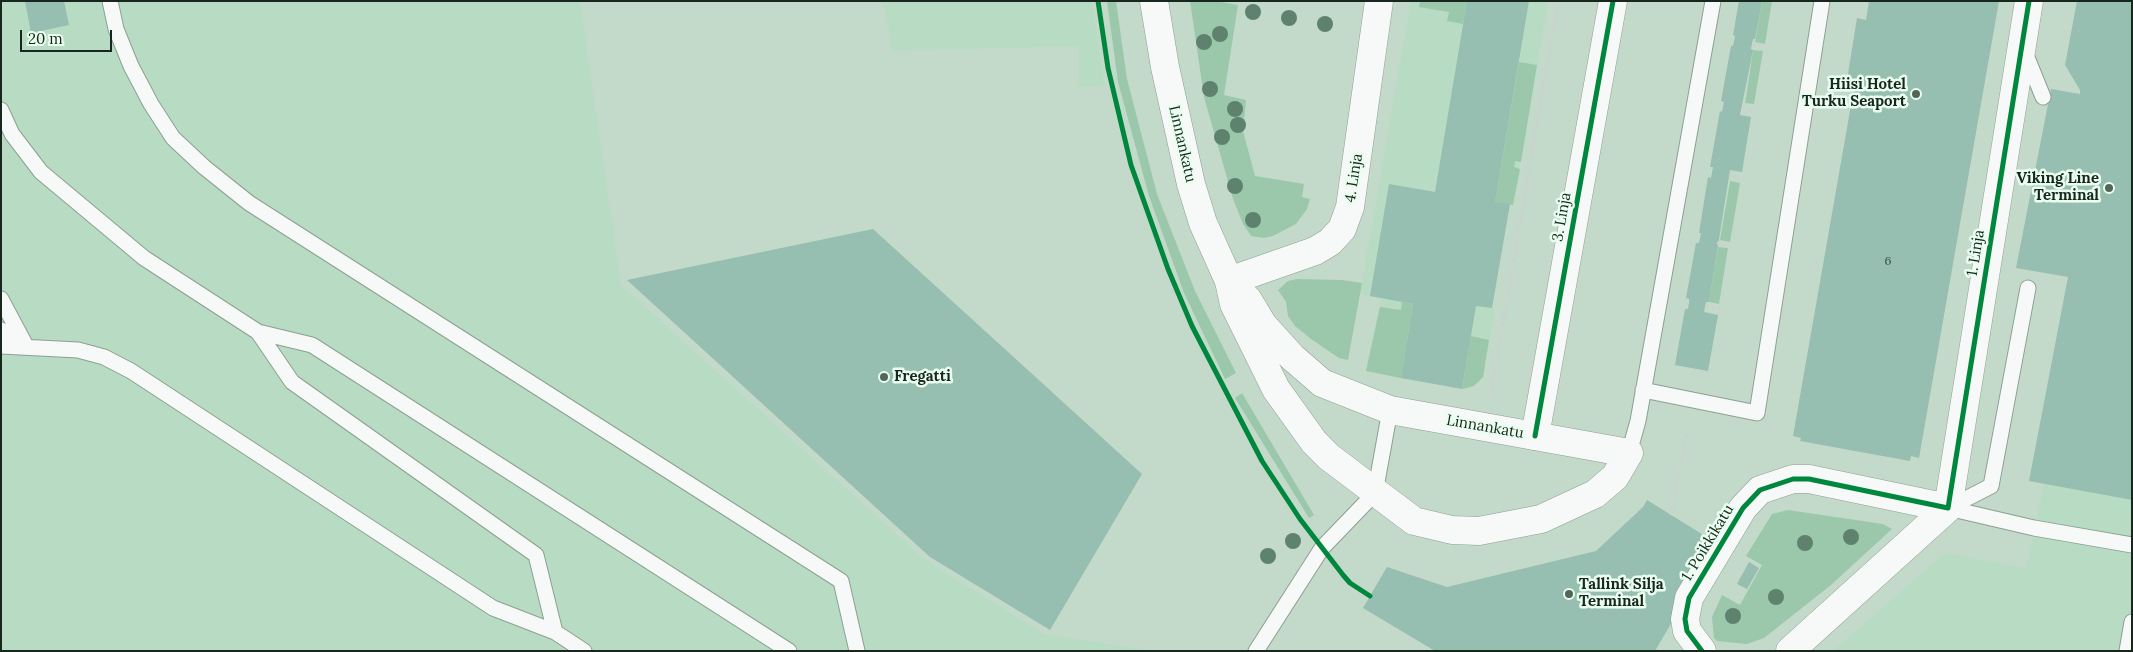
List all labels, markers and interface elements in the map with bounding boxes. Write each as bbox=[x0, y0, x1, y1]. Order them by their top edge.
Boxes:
scale bar bbox=[22, 20, 115, 52]
text: 20 m bbox=[28, 29, 63, 48]
place label: Hiisi Hotel Turku Seaport bbox=[1802, 76, 1906, 111]
marker: Hiisi Hotel Turku Seaport bbox=[1910, 88, 1922, 100]
street label: Linnankatu bbox=[1164, 104, 1200, 184]
street label: 4. Linja bbox=[1341, 152, 1367, 204]
place label: Viking Line Terminal bbox=[2017, 170, 2099, 205]
marker: Viking Line Terminal bbox=[2103, 182, 2115, 194]
street label: 3. Linja bbox=[1549, 191, 1575, 243]
street label: 1. Linja bbox=[1963, 229, 1989, 277]
house number: 6 bbox=[1885, 255, 1891, 269]
place label: Fregatti bbox=[894, 368, 951, 386]
marker: Fregatti bbox=[878, 371, 890, 383]
street label: Linnankatu bbox=[1445, 411, 1525, 443]
street label: 1. Poikkikatu bbox=[1678, 502, 1738, 584]
place label: Tallink Silja Terminal bbox=[1579, 576, 1664, 611]
marker: Tallink Silja Terminal bbox=[1563, 588, 1575, 600]

